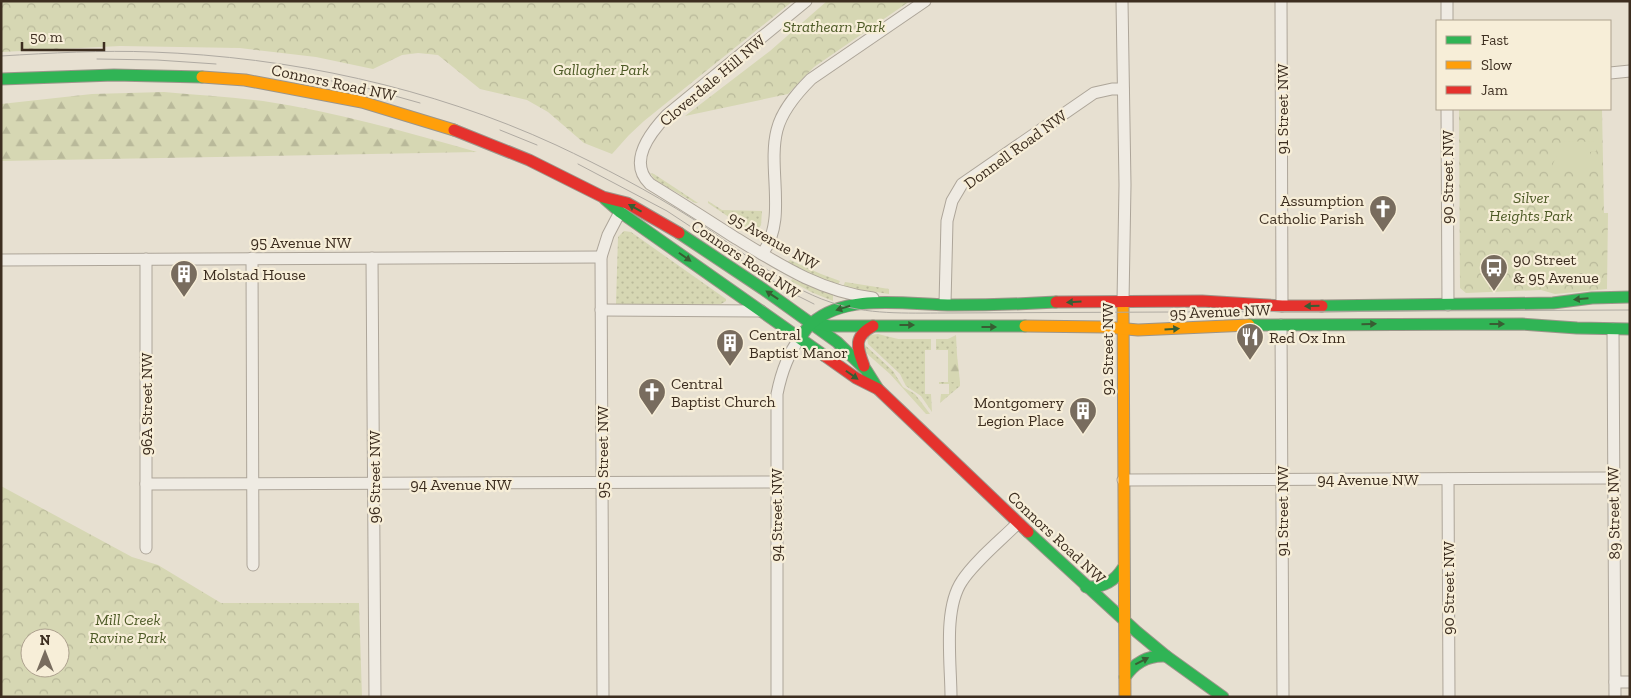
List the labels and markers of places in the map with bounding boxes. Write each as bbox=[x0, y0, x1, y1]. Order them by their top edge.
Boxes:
place label: Assumption Catholic Parish bbox=[1259, 191, 1365, 228]
church icon: Assumption Catholic Parish bbox=[1368, 194, 1398, 233]
place label: 90 Street & 95 Avenue bbox=[1513, 250, 1599, 287]
bus stop icon: 90 Street & 95 Avenue bbox=[1479, 253, 1509, 292]
building icon: Molstad House bbox=[169, 259, 199, 298]
place label: Molstad House bbox=[203, 265, 306, 284]
restaurant icon: Red Ox Inn bbox=[1235, 322, 1265, 361]
place label: Central Baptist Manor bbox=[749, 325, 848, 362]
building icon: Central Baptist Manor bbox=[715, 328, 745, 367]
place label: Red Ox Inn bbox=[1269, 328, 1346, 347]
place label: Central Baptist Church bbox=[671, 374, 776, 411]
church icon: Central Baptist Church bbox=[637, 377, 667, 416]
place label: Montgomery Legion Place bbox=[974, 393, 1065, 430]
building icon: Montgomery Legion Place bbox=[1068, 396, 1098, 435]

